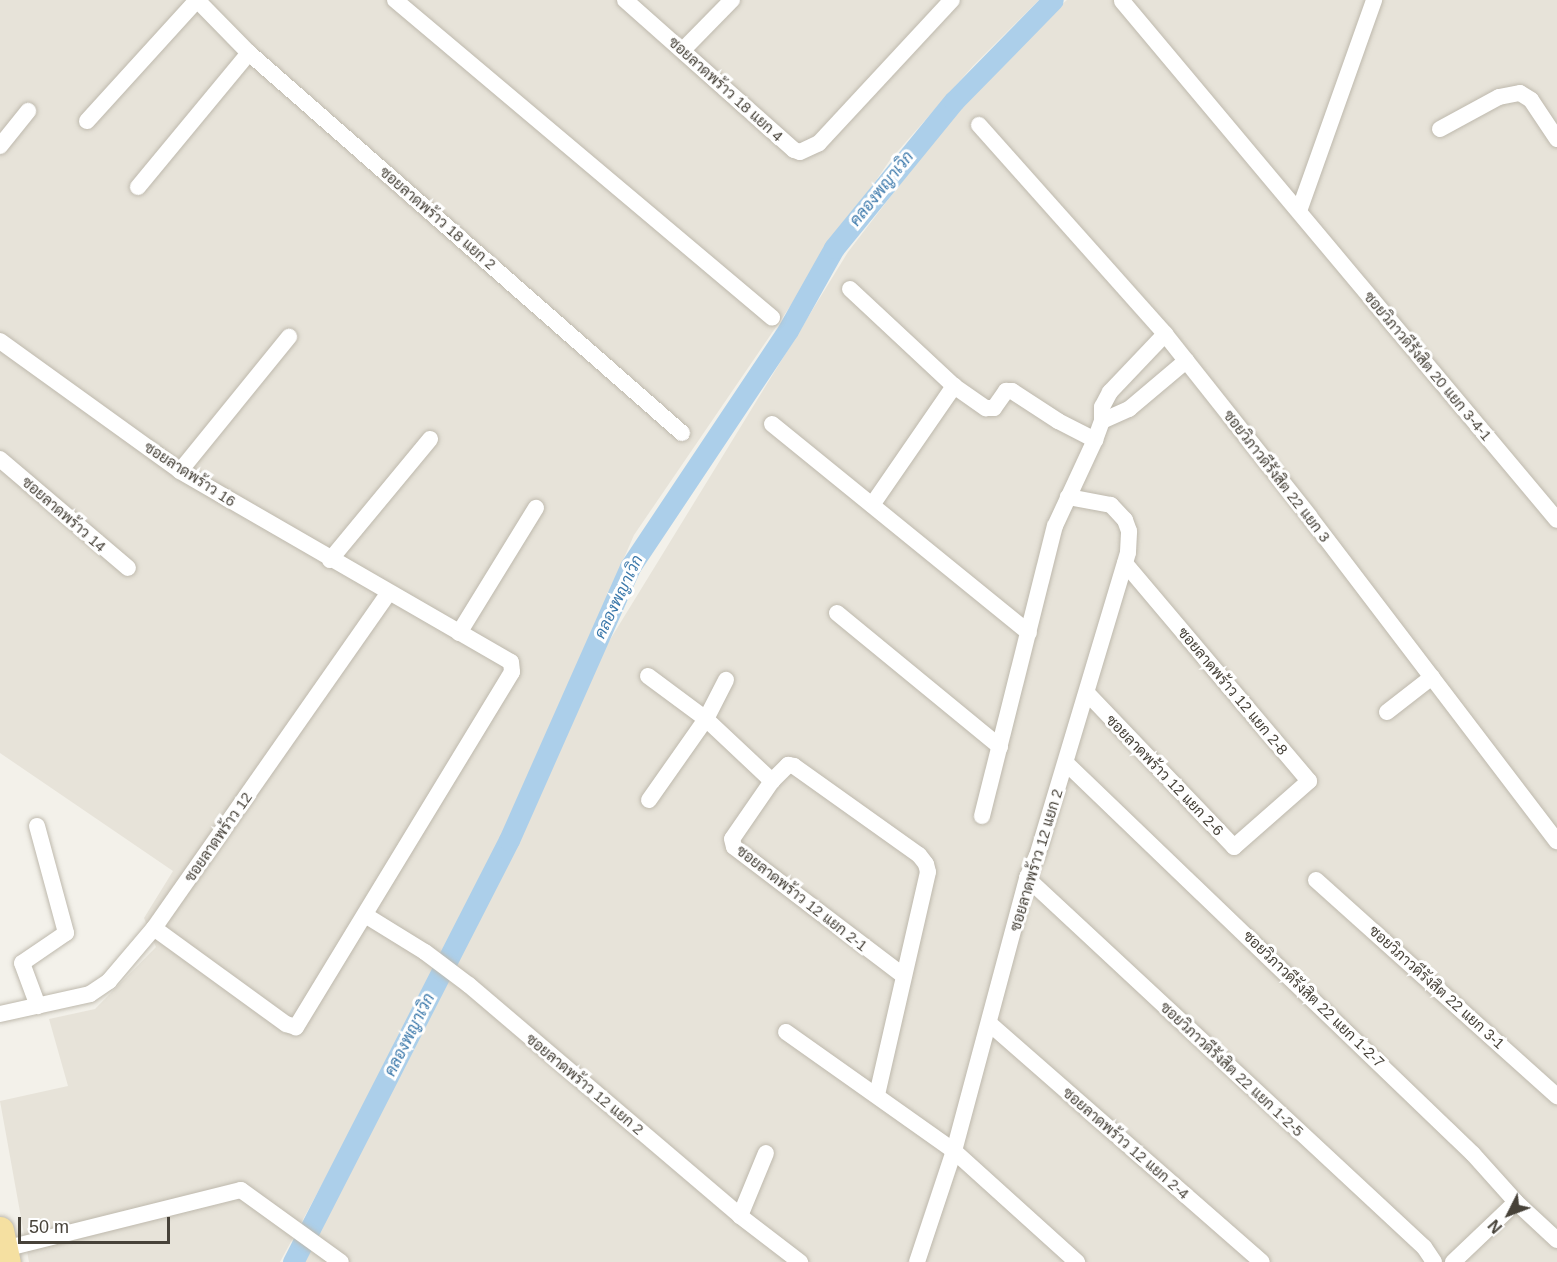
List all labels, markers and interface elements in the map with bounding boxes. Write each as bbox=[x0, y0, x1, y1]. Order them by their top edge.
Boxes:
street label: ซอยลาดพร้าว 18 แยก 4 bbox=[665, 33, 787, 145]
water label: คลองพญาเวิก bbox=[846, 148, 918, 230]
street label: ซอยลาดพร้าว 18 แยก 2 bbox=[376, 163, 500, 273]
street label: ซอยวิภาวดีรังสิต 20 แยก 3-4-1 bbox=[1360, 288, 1496, 444]
street label: ซอยวิภาวดีรังสิต 22 แยก 3 bbox=[1220, 406, 1334, 546]
street label: ซอยลาดพร้าว 16 bbox=[141, 438, 239, 510]
street label: ซอยลาดพร้าว 14 bbox=[18, 473, 110, 555]
water label: คลองพญาเวิก bbox=[591, 552, 647, 642]
street label: ซอยลาดพร้าว 12 แยก 2-8 bbox=[1174, 623, 1292, 759]
street label: ซอยลาดพร้าว 12 แยก 2-6 bbox=[1103, 711, 1227, 839]
street label: ซอยลาดพร้าว 12 แยก 2 bbox=[1006, 787, 1066, 933]
street label: ซอยลาดพร้าว 12 bbox=[180, 789, 256, 885]
street label: ซอยลาดพร้าว 12 แยก 2-1 bbox=[733, 841, 871, 955]
street label: ซอยวิภาวดีรังสิต 22 แยก 3-1 bbox=[1366, 921, 1508, 1053]
street label: ซอยวิภาวดีรังสิต 22 แยก 1-2-7 bbox=[1240, 927, 1388, 1071]
water label: คลองพญาเวิก bbox=[381, 990, 439, 1080]
street label: ซอยวิภาวดีรังสิต 22 แยก 1-2-5 bbox=[1157, 998, 1307, 1140]
street label: ซอยลาดพร้าว 12 แยก 2 bbox=[523, 1030, 647, 1138]
street label: ซอยลาดพร้าว 12 แยก 2-4 bbox=[1059, 1083, 1193, 1203]
north arrow bbox=[1479, 1184, 1539, 1244]
scale bar bbox=[21, 1205, 172, 1243]
text: N bbox=[1485, 1216, 1505, 1236]
text: 50 m bbox=[29, 1217, 69, 1237]

